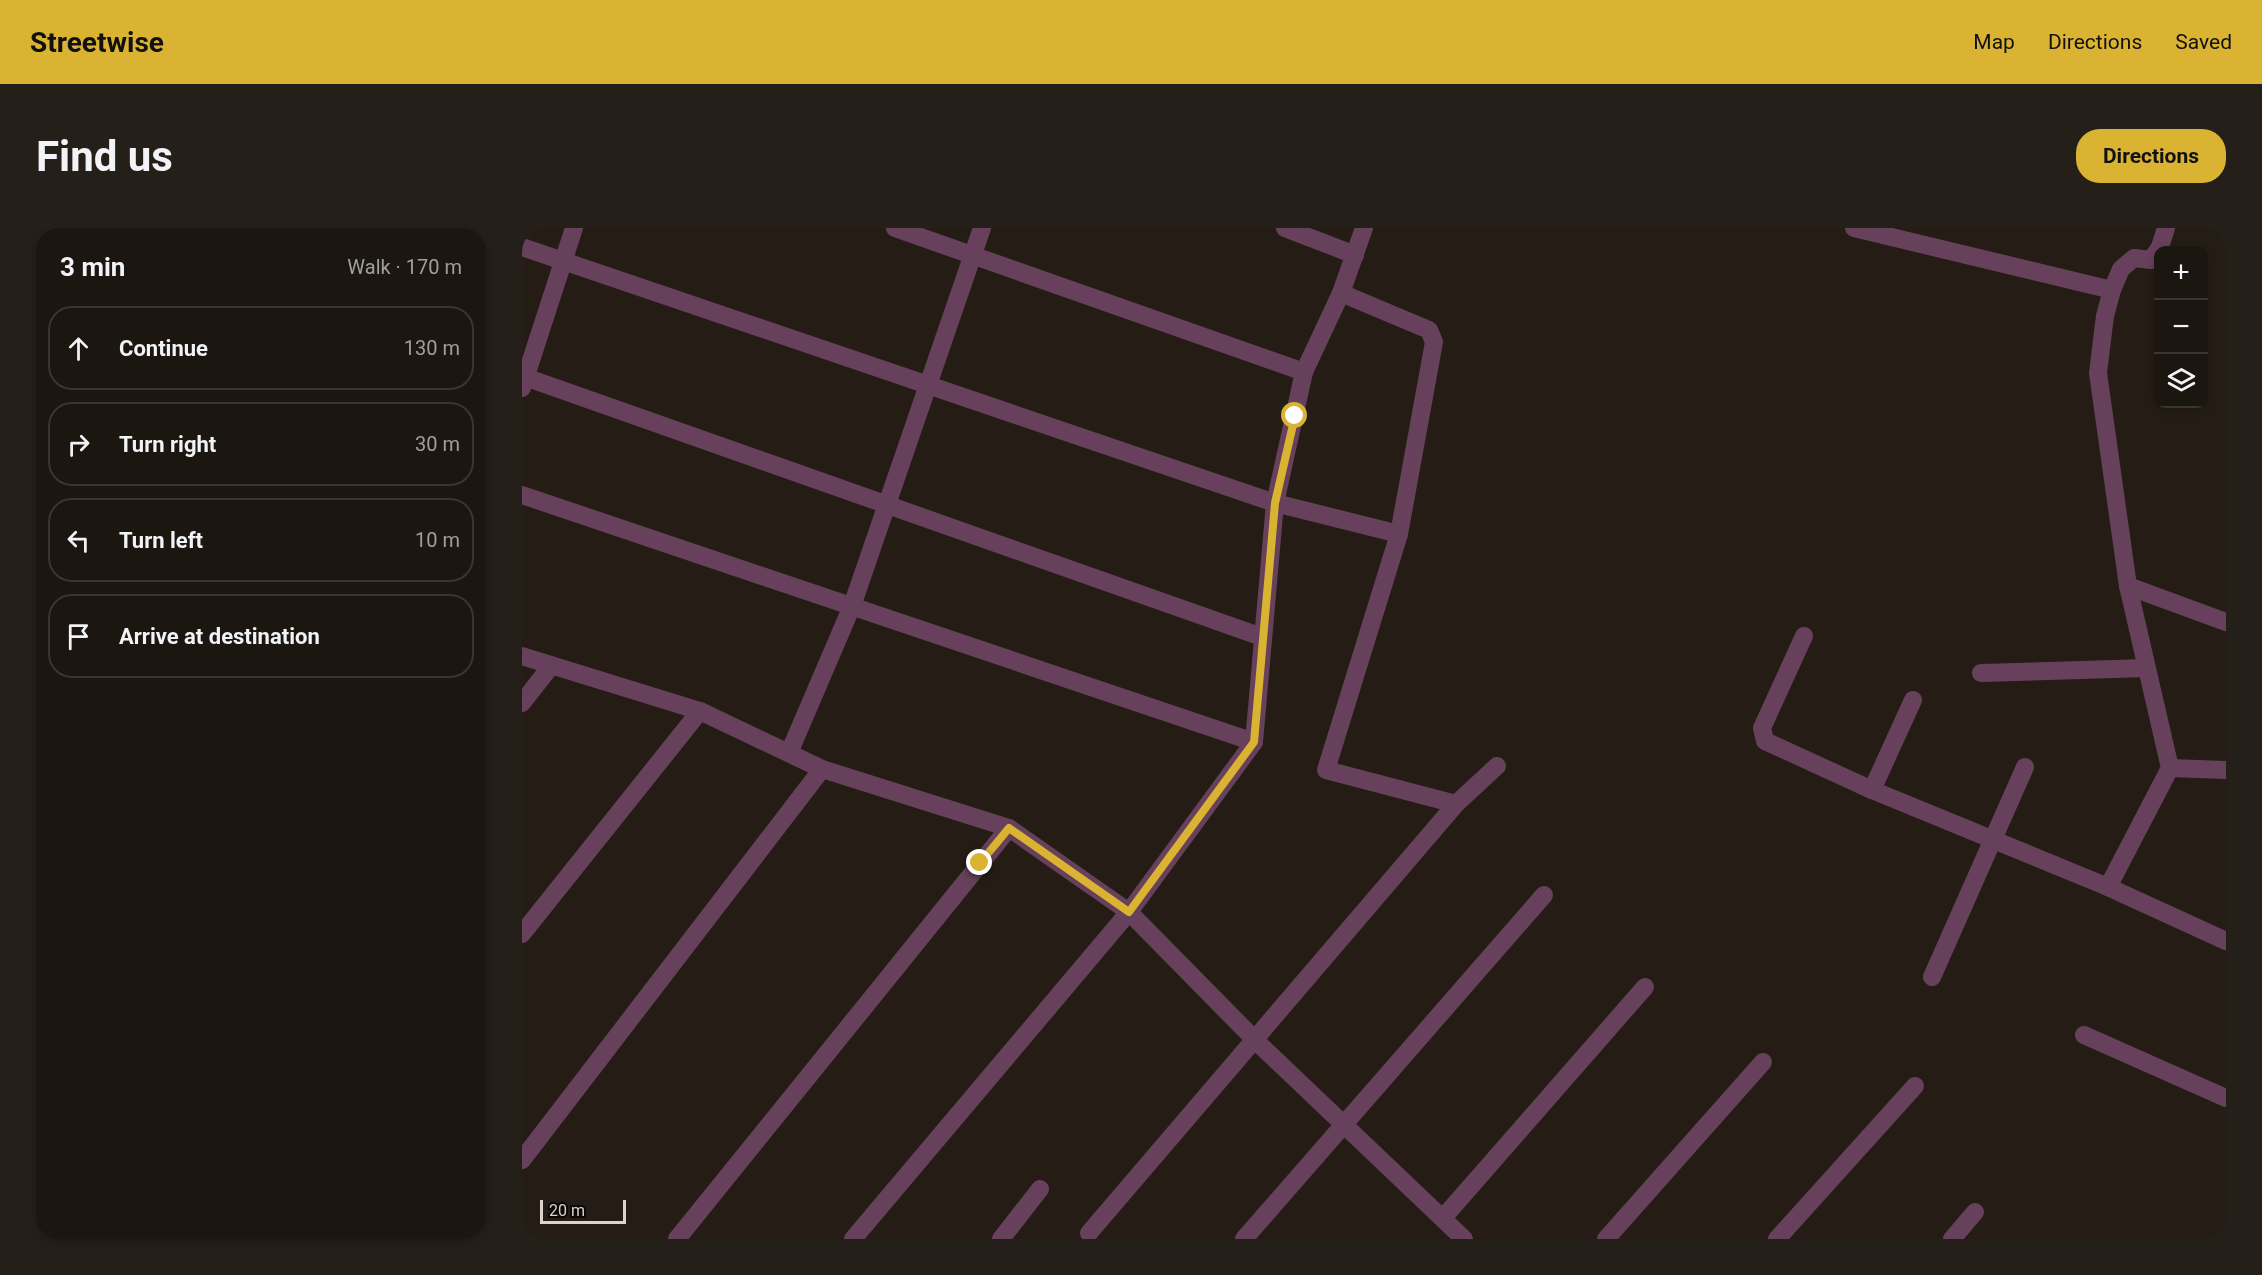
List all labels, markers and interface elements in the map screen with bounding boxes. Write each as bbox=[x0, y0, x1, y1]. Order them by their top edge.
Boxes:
text: Streetwise bbox=[30, 26, 164, 59]
text: Map bbox=[1973, 30, 2015, 54]
text: Directions bbox=[2048, 30, 2142, 54]
text: Saved bbox=[2175, 30, 2232, 54]
button: Directions bbox=[2076, 129, 2226, 183]
text: Find us bbox=[36, 132, 173, 181]
map controls bbox=[2154, 246, 2208, 408]
button: + bbox=[2154, 246, 2208, 300]
text: 3 min bbox=[60, 252, 125, 282]
text: Walk · 170 m bbox=[347, 255, 462, 279]
button: − bbox=[2154, 300, 2208, 354]
icon: ahead bbox=[62, 332, 95, 365]
text: Continue bbox=[119, 336, 208, 361]
text: 130 m bbox=[404, 336, 460, 360]
button: layers bbox=[2154, 354, 2208, 408]
route start bbox=[1281, 402, 1307, 428]
icon: right bbox=[62, 428, 95, 461]
text: Turn right bbox=[119, 432, 216, 457]
text: 30 m bbox=[415, 432, 460, 456]
icon: left bbox=[62, 524, 95, 557]
text: Turn left bbox=[119, 528, 203, 553]
text: 10 m bbox=[415, 528, 460, 552]
icon: arrive bbox=[62, 620, 95, 653]
text: Arrive at destination bbox=[119, 624, 320, 649]
route end bbox=[966, 849, 992, 875]
scale bar bbox=[540, 1197, 626, 1224]
text: 20 m bbox=[549, 1201, 585, 1220]

